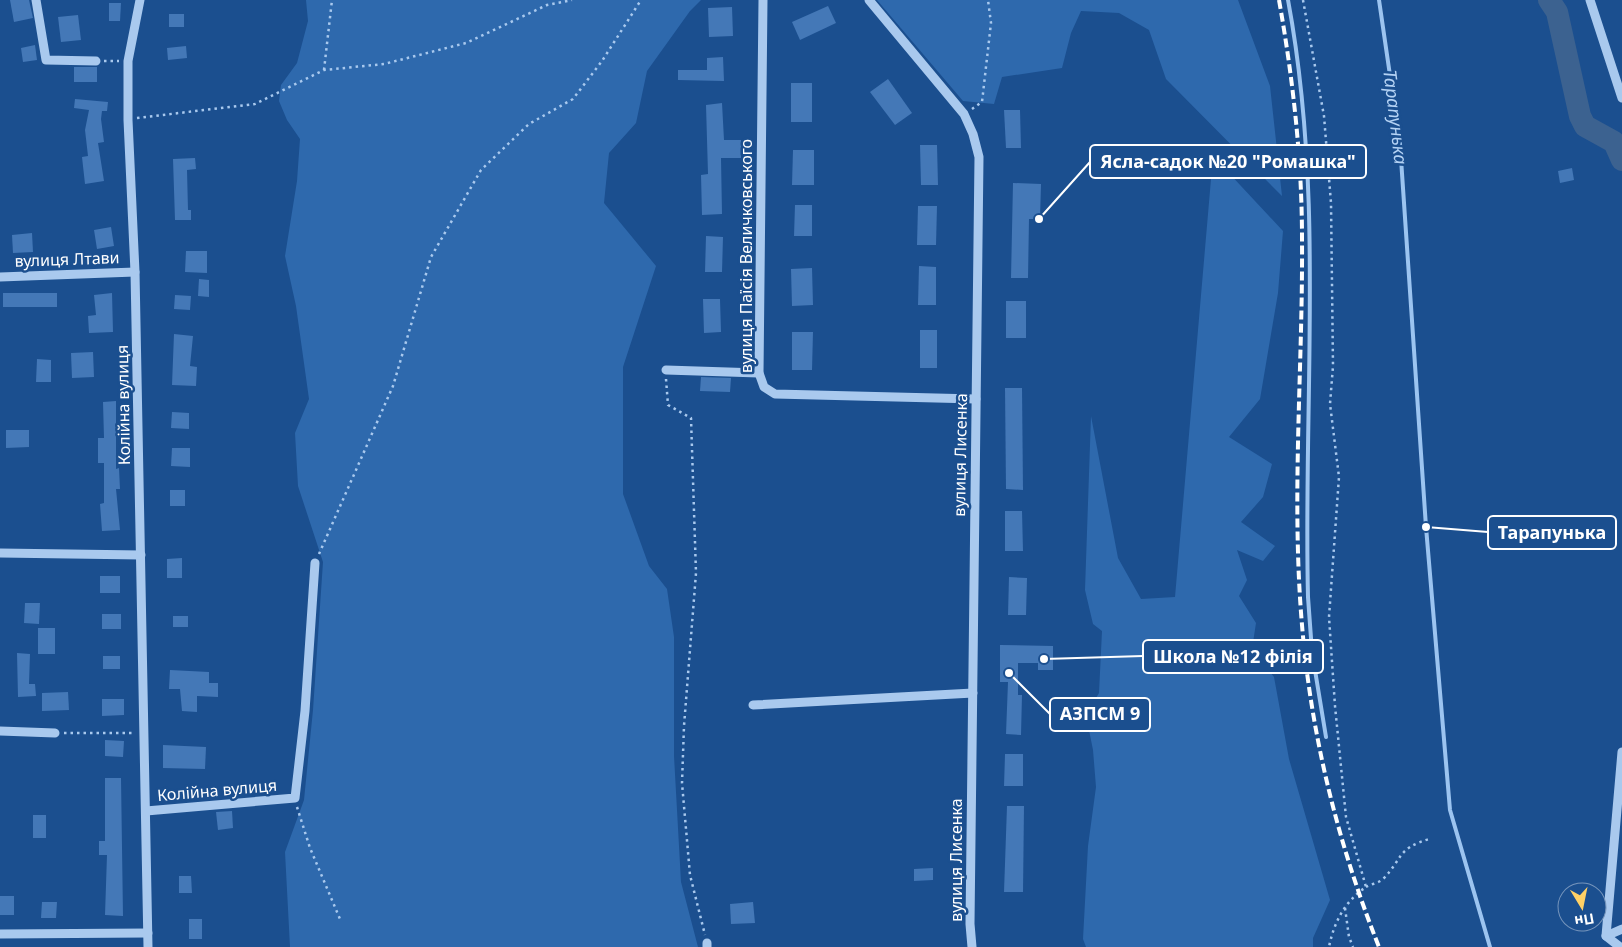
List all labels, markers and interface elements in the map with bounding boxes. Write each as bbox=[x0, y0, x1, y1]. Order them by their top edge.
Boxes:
water label: Тарапунька bbox=[1378, 68, 1414, 166]
street label: вулиця Паїсія Величковського bbox=[735, 139, 757, 373]
callout: Ясла-садок №20 "Ромашка" bbox=[1090, 145, 1366, 178]
text: Ясла-садок №20 "Ромашка" bbox=[1100, 149, 1356, 173]
street label: вулиця Лтави bbox=[14, 246, 120, 272]
street label: Колійна вулиця bbox=[111, 345, 135, 465]
street label: вулиця Лисенка bbox=[948, 393, 972, 517]
callout: Тарапунька bbox=[1488, 516, 1616, 549]
text: Тарапунька bbox=[1498, 520, 1606, 544]
callout: Школа №12 філія bbox=[1143, 640, 1323, 673]
text: Школа №12 філія bbox=[1153, 644, 1313, 668]
callout: АЗПСМ 9 bbox=[1050, 698, 1150, 731]
text: АЗПСМ 9 bbox=[1060, 701, 1140, 725]
street label: Колійна вулиця bbox=[156, 774, 278, 806]
street label: вулиця Лисенка bbox=[945, 798, 967, 922]
north arrow bbox=[1557, 882, 1607, 932]
text: Пн bbox=[1573, 909, 1596, 931]

